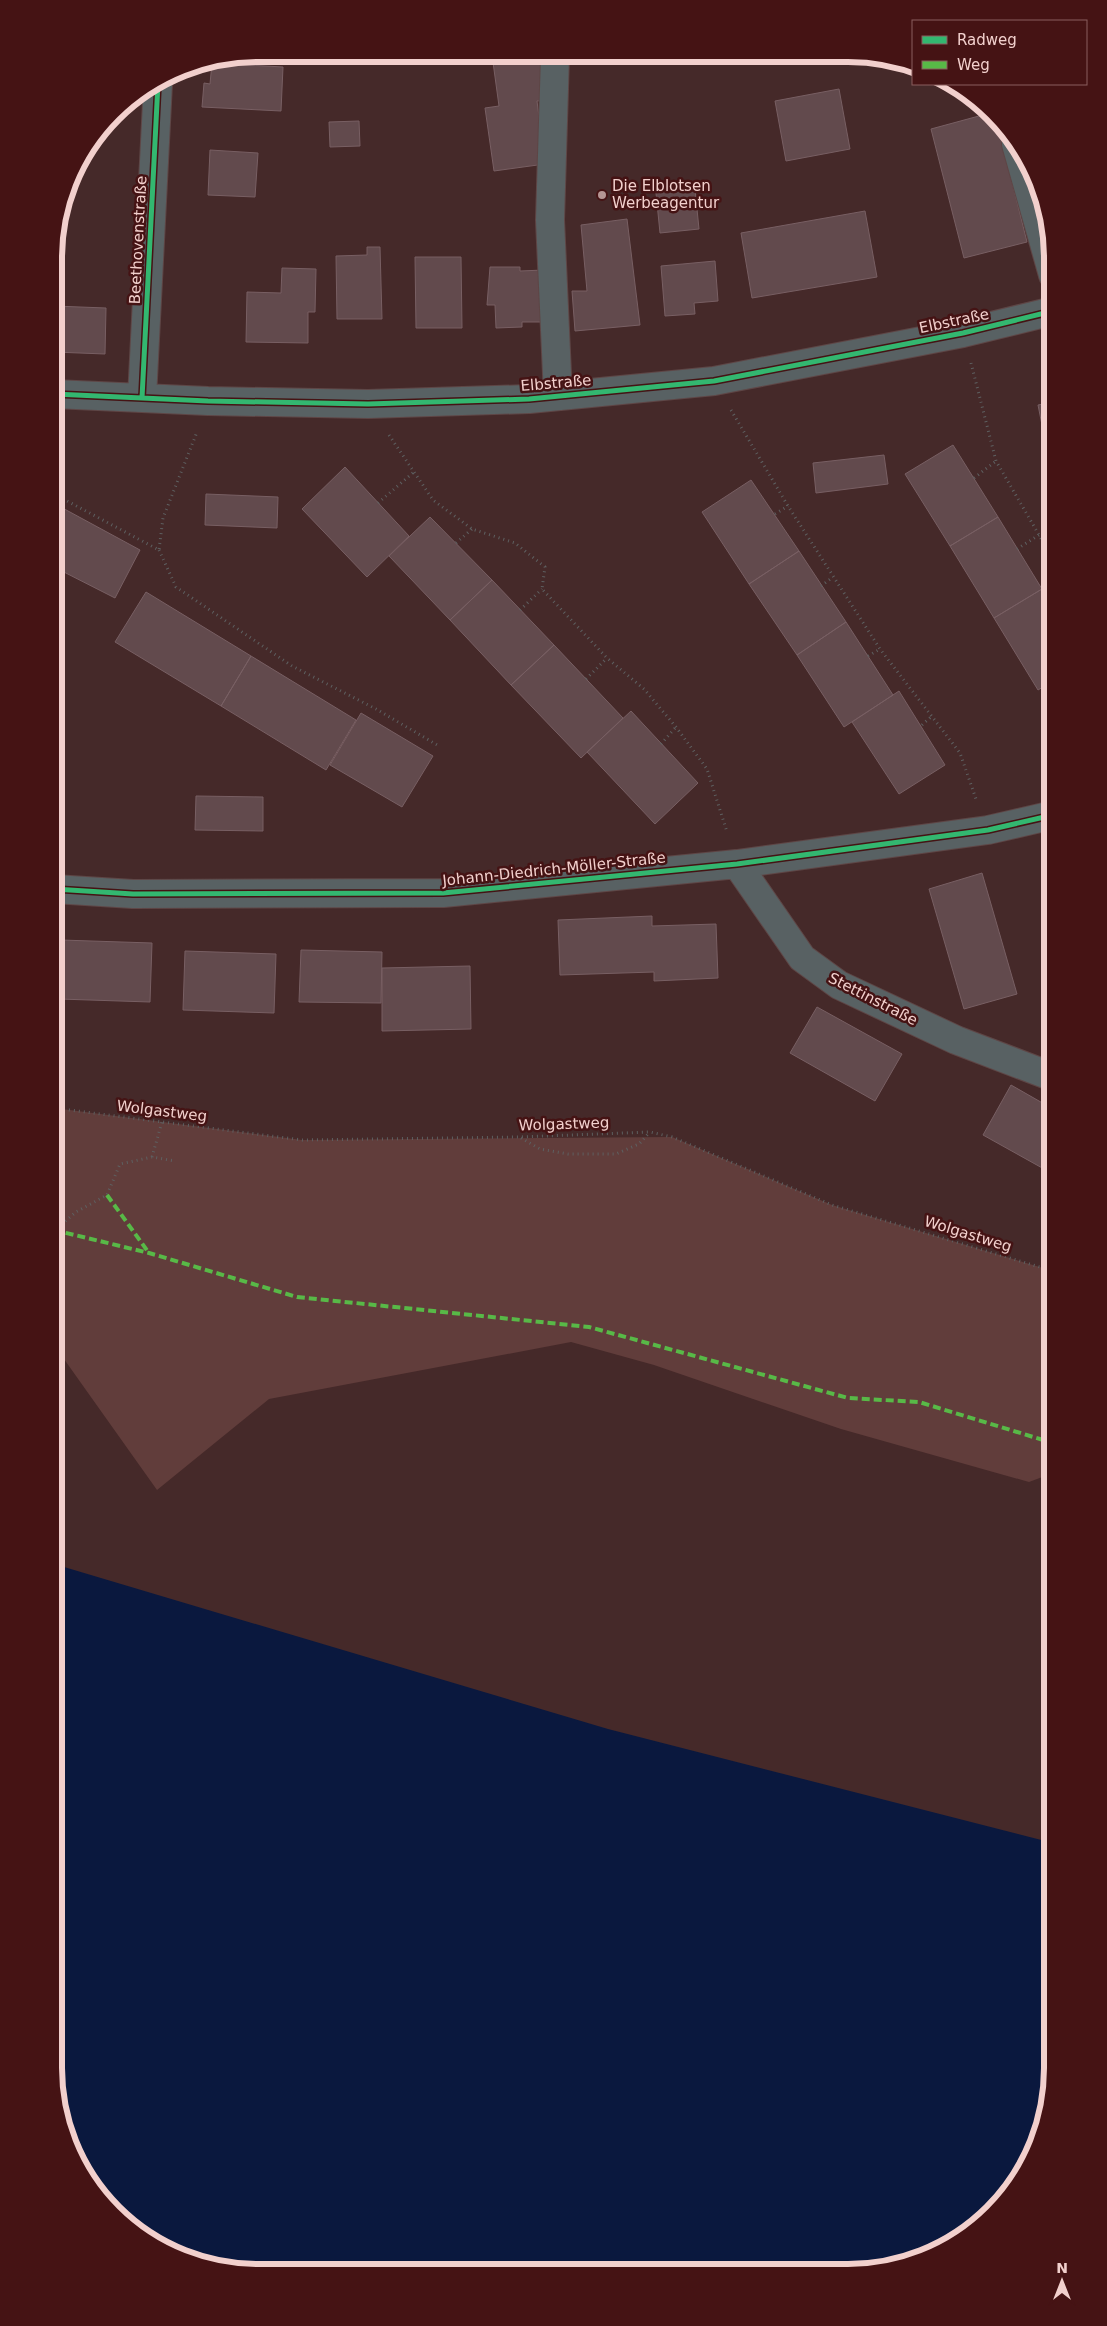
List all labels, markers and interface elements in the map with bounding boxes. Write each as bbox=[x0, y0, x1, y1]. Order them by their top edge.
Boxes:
legend bbox=[912, 20, 1087, 85]
text: Radweg bbox=[957, 31, 1017, 49]
text: Weg bbox=[957, 56, 990, 74]
street label: Beethovenstraße bbox=[126, 175, 150, 305]
place label: Die Elblotsen Werbeagentur bbox=[612, 177, 720, 212]
marker: Die Elblotsen Werbeagentur bbox=[596, 189, 608, 201]
street label: Elbstraße bbox=[917, 305, 991, 337]
street label: Elbstraße bbox=[520, 371, 592, 395]
street label: Johann-Diedrich-Möller-Straße bbox=[440, 848, 667, 890]
street label: Stettinstraße bbox=[825, 969, 921, 1029]
street label: Wolgastweg bbox=[116, 1097, 208, 1125]
street label: Wolgastweg bbox=[518, 1113, 610, 1135]
street label: Wolgastweg bbox=[922, 1212, 1014, 1256]
north arrow bbox=[1037, 2256, 1087, 2306]
text: N bbox=[1056, 2260, 1068, 2276]

